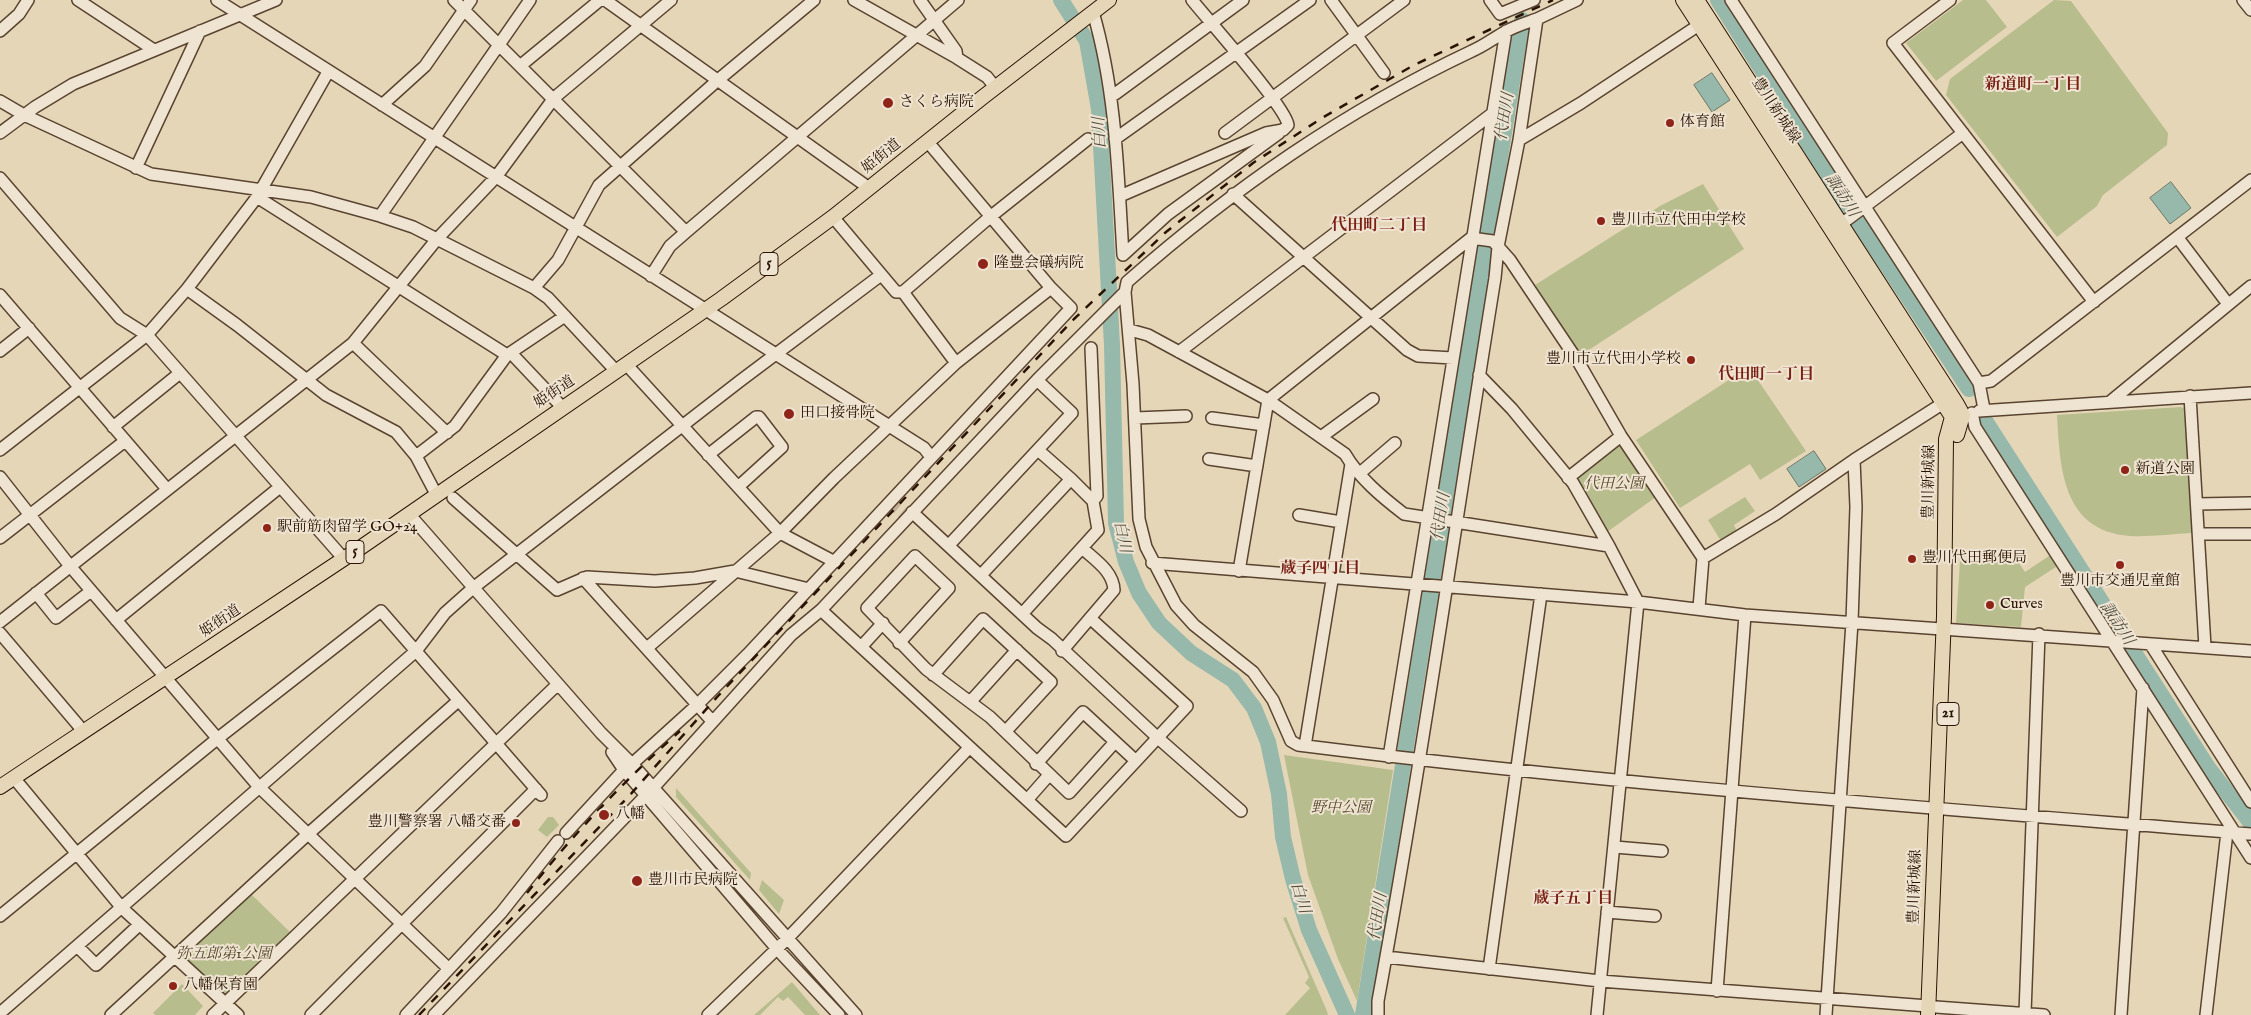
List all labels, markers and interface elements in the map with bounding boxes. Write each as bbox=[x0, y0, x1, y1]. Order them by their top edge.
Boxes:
street label: 豊川新城線 bbox=[1747, 75, 1803, 147]
district label: 新道町一丁目 bbox=[1985, 76, 2081, 96]
water label: 代田川 bbox=[1493, 92, 1519, 142]
place label: さくら病院 bbox=[899, 94, 974, 112]
marker: さくら病院 bbox=[881, 96, 895, 110]
place label: 体育館 bbox=[1680, 114, 1725, 132]
water label: 白川 bbox=[1091, 117, 1111, 149]
marker: 体育館 bbox=[1664, 117, 1676, 129]
street label: 姫街道 bbox=[859, 136, 905, 178]
water label: 諏訪川 bbox=[1820, 171, 1862, 221]
place label: 豊川市立代田中学校 bbox=[1611, 212, 1746, 230]
marker: 豊川市立代田中学校 bbox=[1595, 215, 1607, 227]
district label: 代田町二丁目 bbox=[1331, 217, 1427, 237]
road number: 5 bbox=[760, 252, 778, 276]
place label: 隆豊会礒病院 bbox=[994, 255, 1084, 273]
marker: 隆豊会礒病院 bbox=[976, 257, 990, 271]
place label: 豊川市立代田小学校 bbox=[1546, 351, 1681, 369]
marker: 豊川市立代田小学校 bbox=[1685, 354, 1697, 366]
district label: 代田町一丁目 bbox=[1718, 366, 1814, 386]
street label: 姫街道 bbox=[531, 373, 579, 413]
place label: 田口接骨院 bbox=[800, 405, 875, 423]
marker: 田口接骨院 bbox=[782, 407, 796, 421]
street label: 豊川新城線 bbox=[1920, 444, 1940, 520]
place label: 新道公園 bbox=[2135, 461, 2195, 479]
marker: 新道公園 bbox=[2119, 464, 2131, 476]
park label: 代田公園 bbox=[1584, 476, 1644, 494]
water label: 代田川 bbox=[1429, 492, 1455, 542]
place label: 駅前筋肉留学 GO+24 bbox=[277, 519, 417, 537]
water label: 白川 bbox=[1108, 519, 1134, 555]
marker: 駅前筋肉留学 GO+24 bbox=[261, 522, 273, 534]
road number: 5 bbox=[346, 540, 364, 564]
place label: 豊川代田郵便局 bbox=[1922, 550, 2027, 568]
marker: 豊川代田郵便局 bbox=[1906, 553, 1918, 565]
marker: 豊川市交通児童館 bbox=[2114, 559, 2126, 571]
district label: 蔵子四丁目 bbox=[1280, 560, 1360, 580]
place label: 豊川市交通児童館 bbox=[2060, 573, 2180, 591]
place label: Curves bbox=[2000, 596, 2043, 614]
marker: Curves bbox=[1984, 599, 1996, 611]
water label: 諏訪川 bbox=[2095, 599, 2137, 649]
street label: 姫街道 bbox=[197, 602, 245, 642]
road number: 21 bbox=[1937, 702, 1959, 726]
park label: 野中公園 bbox=[1311, 800, 1371, 818]
place label: 八幡 bbox=[615, 806, 645, 824]
marker: 八幡 bbox=[597, 808, 611, 822]
place label: 豊川警察署 八幡交番 bbox=[368, 814, 506, 832]
marker: 豊川警察署 八幡交番 bbox=[510, 817, 522, 829]
street label: 豊川新城線 bbox=[1906, 849, 1926, 925]
place label: 豊川市民病院 bbox=[648, 872, 738, 890]
marker: 豊川市民病院 bbox=[630, 874, 644, 888]
water label: 白川 bbox=[1285, 880, 1313, 916]
district label: 蔵子五丁目 bbox=[1533, 890, 1613, 910]
water label: 代田川 bbox=[1366, 892, 1392, 942]
park label: 弥五郎第1公園 bbox=[176, 946, 272, 964]
place label: 八幡保育園 bbox=[183, 977, 258, 995]
marker: 八幡保育園 bbox=[167, 980, 179, 992]

